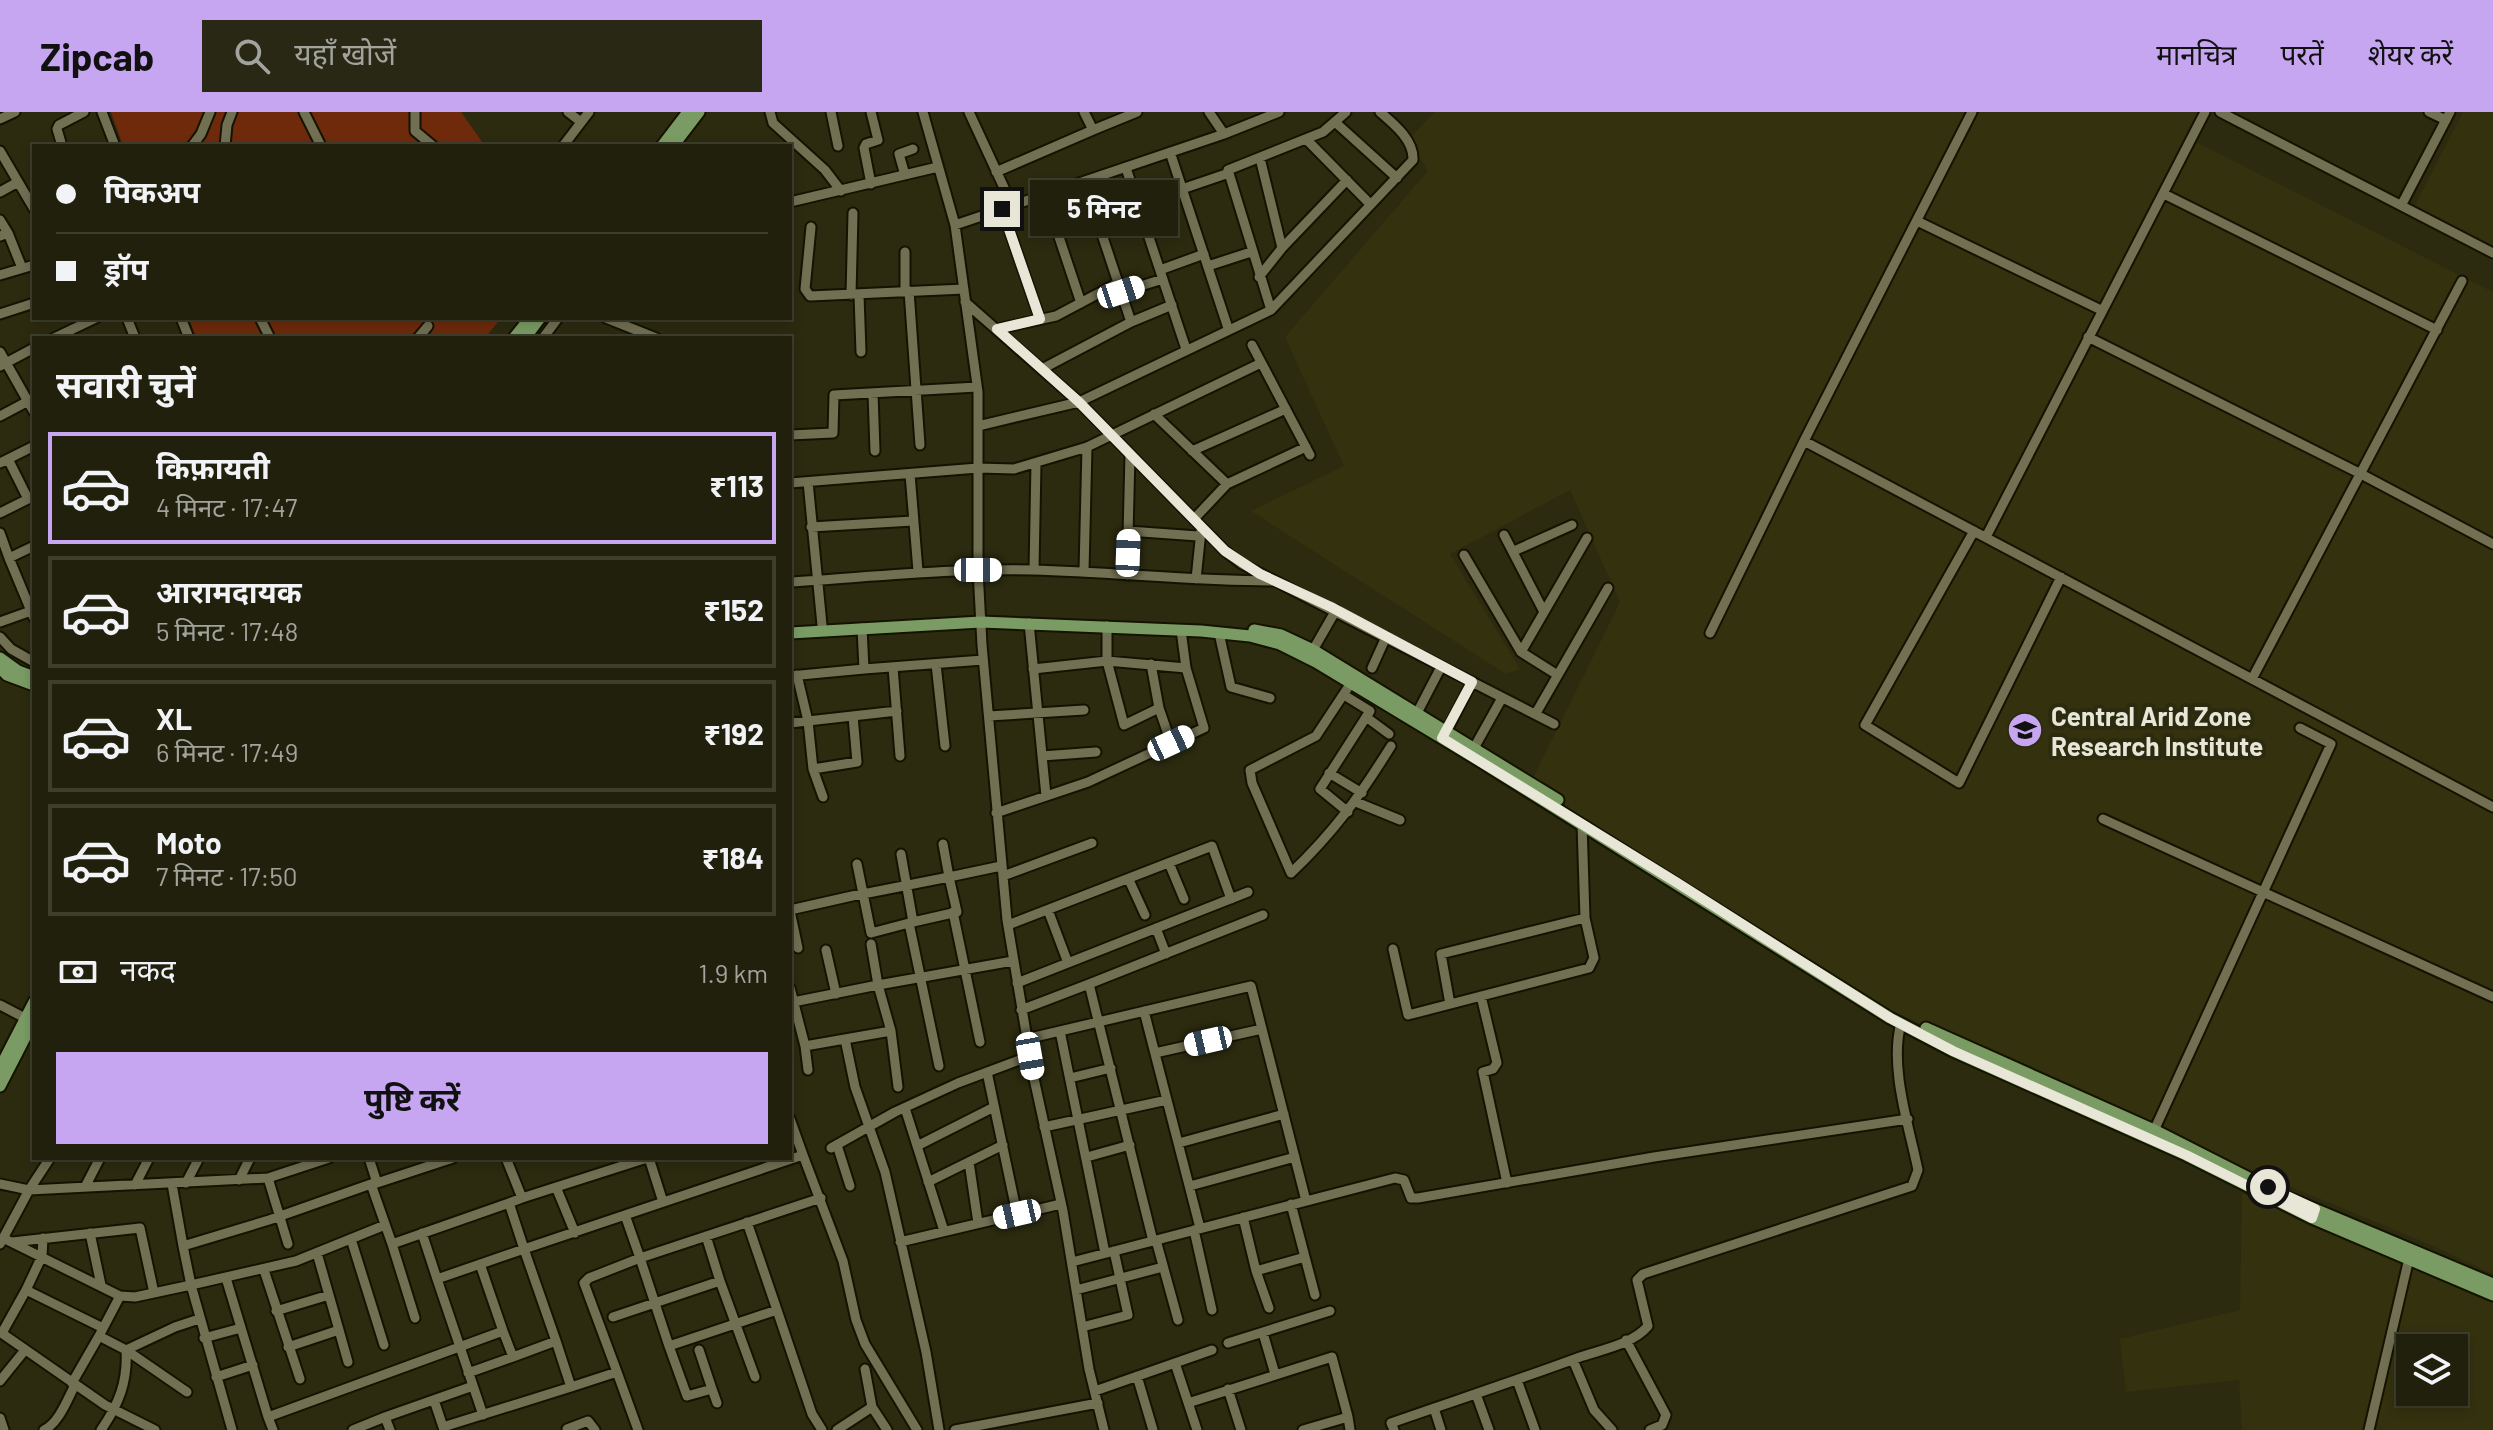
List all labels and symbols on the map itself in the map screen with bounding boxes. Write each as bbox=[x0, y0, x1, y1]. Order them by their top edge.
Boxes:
callout: 5 मिनट bbox=[1030, 181, 1178, 237]
route end bbox=[984, 191, 1020, 227]
car bbox=[1094, 273, 1148, 311]
car bbox=[1115, 529, 1141, 577]
car bbox=[954, 558, 1002, 582]
place label: Central Arid Zone Research Institute bbox=[2051, 700, 2263, 761]
school or university icon: Central Arid Zone Research Institute bbox=[2006, 711, 2044, 749]
car bbox=[1144, 722, 1198, 764]
car bbox=[1182, 1024, 1234, 1058]
car bbox=[1014, 1030, 1046, 1082]
route start bbox=[2250, 1169, 2286, 1205]
car bbox=[991, 1197, 1043, 1231]

